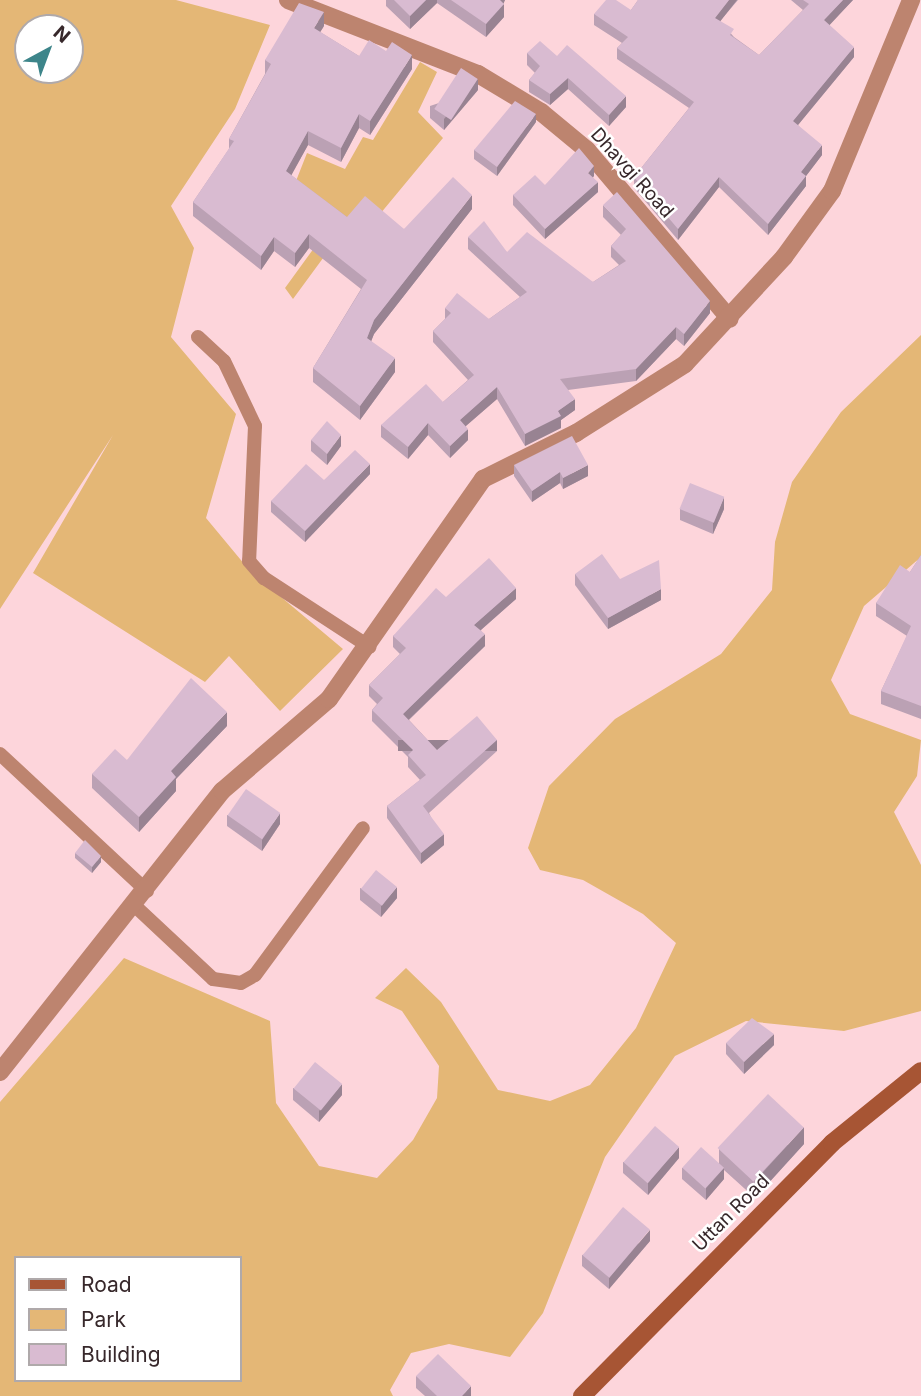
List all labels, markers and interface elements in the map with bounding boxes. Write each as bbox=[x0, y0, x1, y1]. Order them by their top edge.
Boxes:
north arrow bbox=[14, 14, 84, 84]
text: N bbox=[49, 21, 75, 48]
street label: Dhavgi Road bbox=[586, 123, 678, 223]
street label: Uttan Road bbox=[688, 1170, 774, 1256]
legend bbox=[14, 1256, 242, 1382]
text: Road bbox=[81, 1272, 132, 1297]
text: Park bbox=[81, 1307, 126, 1332]
text: Building bbox=[81, 1342, 161, 1367]

